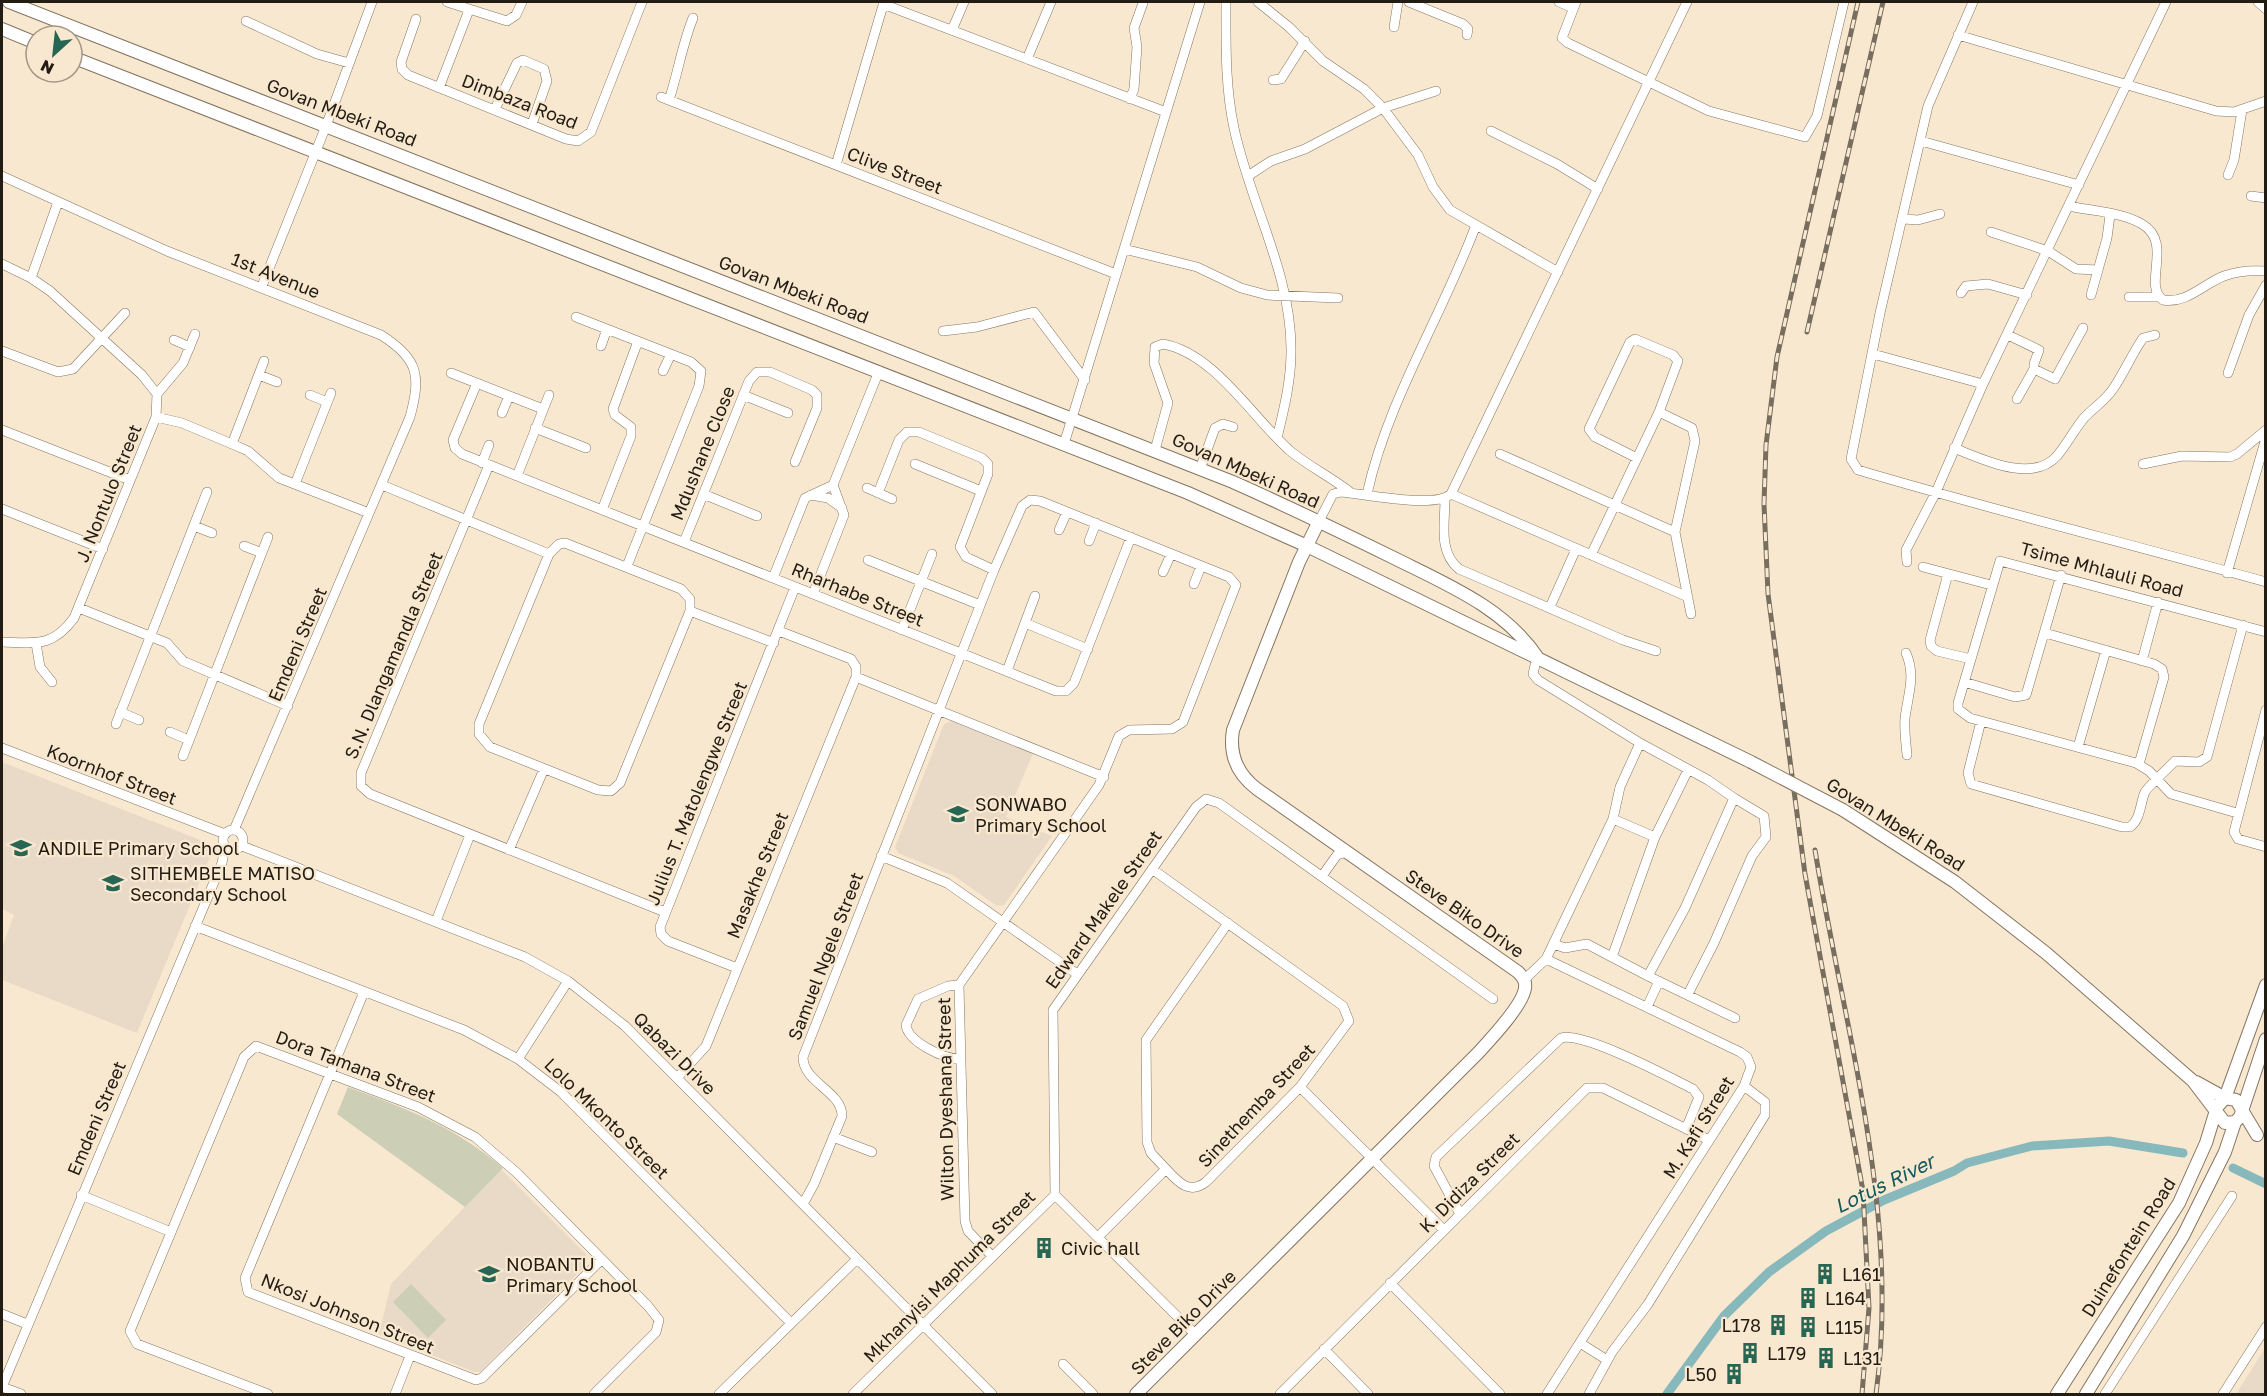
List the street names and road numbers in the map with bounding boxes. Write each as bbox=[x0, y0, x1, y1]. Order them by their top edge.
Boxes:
street label: Dimbaza Road bbox=[459, 69, 581, 133]
street label: Govan Mbeki Road bbox=[264, 73, 420, 151]
street label: Clive Street bbox=[844, 142, 946, 198]
street label: 1st Avenue bbox=[229, 247, 323, 303]
street label: Govan Mbeki Road bbox=[716, 250, 872, 328]
street label: Mdushane Close bbox=[665, 383, 739, 523]
street label: J. Nontulo Street bbox=[70, 421, 146, 565]
street label: Govan Mbeki Road bbox=[1169, 428, 1323, 512]
street label: Tsime Mhlauli Road bbox=[2018, 537, 2186, 601]
street label: S.N. Dlangamandla Street bbox=[339, 548, 447, 762]
street label: Rharhabe Street bbox=[788, 557, 928, 631]
street label: Emdeni Street bbox=[263, 584, 331, 704]
street label: Julius T. Matolengwe Street bbox=[641, 678, 751, 908]
street label: Koornhof Street bbox=[44, 739, 180, 809]
street label: Govan Mbeki Road bbox=[1823, 773, 1969, 875]
street label: Masakhe Street bbox=[722, 808, 792, 942]
street label: Edward Makele Street bbox=[1040, 826, 1166, 992]
street label: Steve Biko Drive bbox=[1401, 864, 1529, 962]
street label: Samuel Ngele Street bbox=[783, 869, 867, 1043]
street label: Wilton Dyeshana Street bbox=[932, 997, 958, 1201]
street label: Qabazi Drive bbox=[629, 1007, 721, 1099]
street label: Dora Tamana Street bbox=[273, 1025, 439, 1107]
street label: Sinethemba Street bbox=[1193, 1038, 1319, 1172]
street label: Lolo Mkonto Street bbox=[540, 1053, 674, 1183]
street label: Emdeni Street bbox=[62, 1058, 130, 1178]
street label: M. Kafi Street bbox=[1658, 1072, 1738, 1182]
street label: K. Didiza Street bbox=[1414, 1127, 1524, 1237]
street label: Duinefontein Road bbox=[2076, 1173, 2180, 1321]
street label: Mkhanyisi Maphuma Street bbox=[859, 1186, 1039, 1366]
street label: Steve Biko Drive bbox=[1126, 1265, 1240, 1379]
street label: Nkosi Johnson Street bbox=[258, 1268, 438, 1358]

